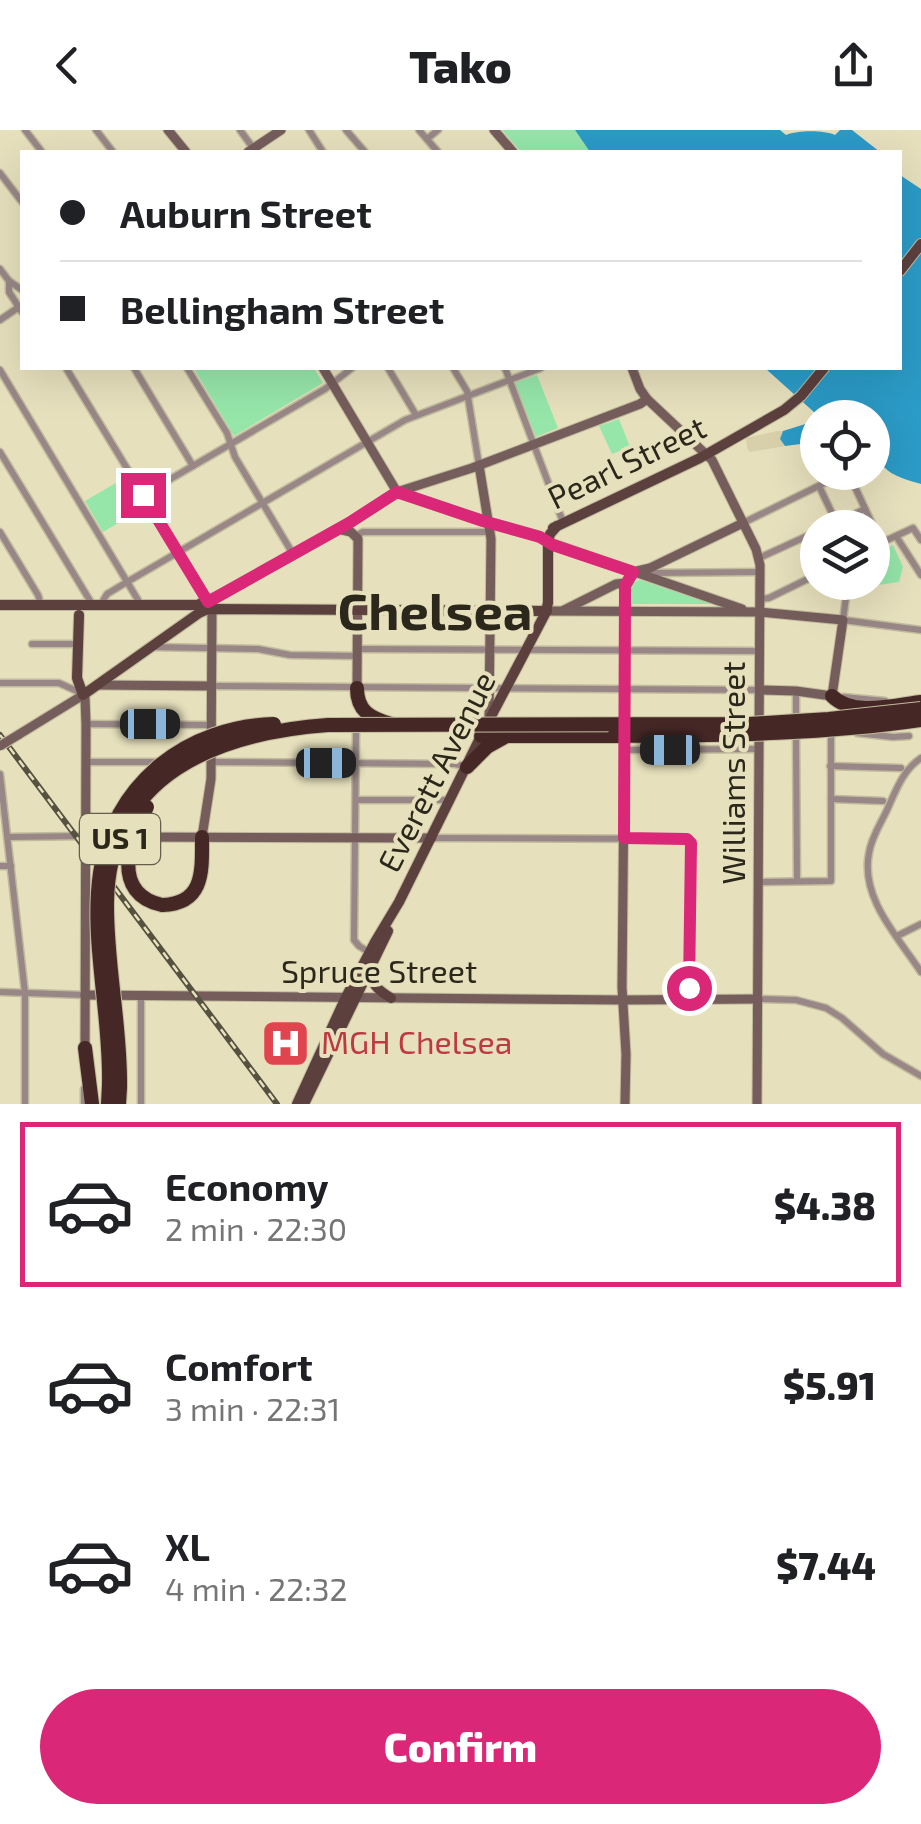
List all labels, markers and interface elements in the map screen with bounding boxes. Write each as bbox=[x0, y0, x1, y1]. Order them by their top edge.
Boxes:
icon: back bbox=[40, 38, 95, 93]
text: Tako bbox=[409, 38, 512, 92]
icon: share bbox=[826, 38, 881, 93]
text: Auburn Street bbox=[120, 190, 372, 236]
text: Bellingham Street bbox=[120, 286, 444, 332]
map controls bbox=[800, 400, 890, 600]
button: locate bbox=[800, 400, 890, 490]
street label: Pearl Street bbox=[541, 407, 711, 516]
route end bbox=[121, 473, 166, 518]
button: layers bbox=[800, 510, 890, 600]
district label: Chelsea bbox=[338, 578, 532, 640]
street label: Williams Street bbox=[713, 661, 751, 885]
street label: Everett Avenue bbox=[368, 665, 502, 877]
car bbox=[120, 709, 180, 739]
car bbox=[640, 735, 700, 765]
car bbox=[296, 748, 356, 778]
road number: US 1 bbox=[80, 814, 160, 864]
street label: Spruce Street bbox=[281, 951, 477, 989]
route start bbox=[667, 966, 712, 1011]
hospital icon: MGH Chelsea bbox=[260, 1017, 312, 1069]
place label: MGH Chelsea bbox=[321, 1022, 512, 1060]
icon: car bbox=[45, 1160, 135, 1250]
text: Economy bbox=[165, 1163, 329, 1209]
text: $4.38 bbox=[774, 1182, 876, 1228]
text: 2 min · 22:30 bbox=[165, 1209, 347, 1247]
icon: car bbox=[45, 1340, 135, 1430]
text: Comfort bbox=[165, 1343, 313, 1389]
text: $5.91 bbox=[783, 1362, 876, 1408]
text: 3 min · 22:31 bbox=[165, 1389, 340, 1427]
icon: car bbox=[45, 1520, 135, 1610]
text: XL bbox=[165, 1523, 210, 1569]
text: $7.44 bbox=[776, 1542, 876, 1588]
text: 4 min · 22:32 bbox=[165, 1569, 348, 1607]
button: Confirm bbox=[40, 1689, 881, 1804]

